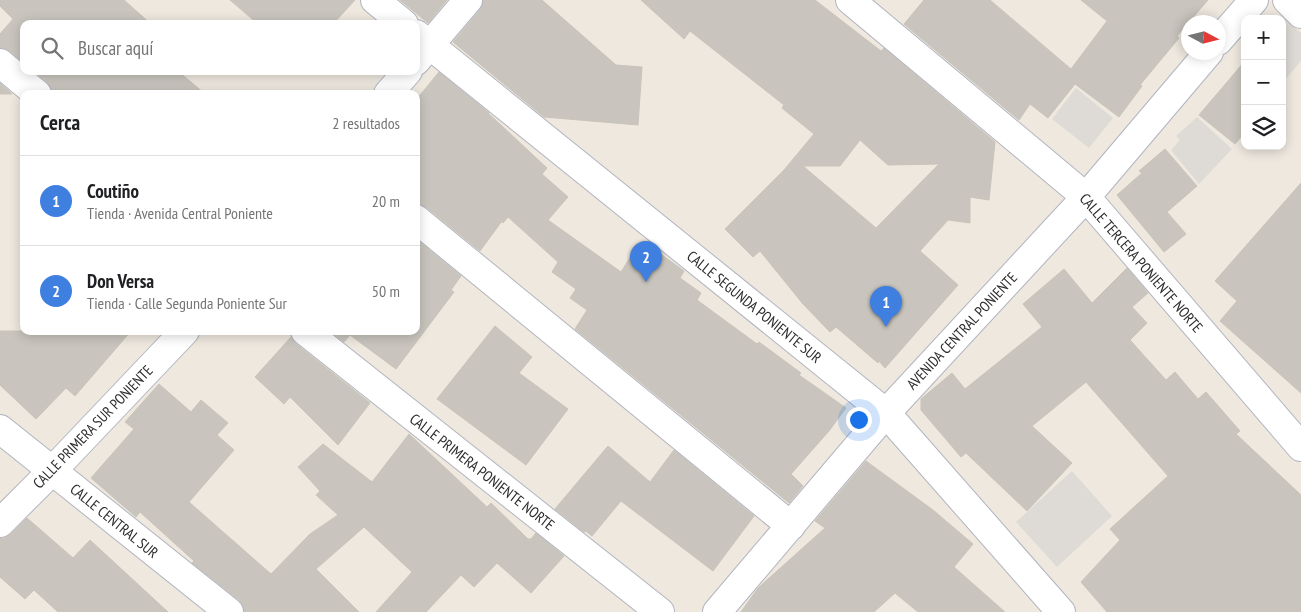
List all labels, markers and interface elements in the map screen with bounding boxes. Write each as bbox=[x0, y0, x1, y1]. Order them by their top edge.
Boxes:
north arrow bbox=[1181, 15, 1226, 60]
map controls bbox=[1241, 15, 1286, 150]
button: + bbox=[1241, 15, 1286, 60]
search box bbox=[20, 20, 420, 75]
icon: search bbox=[38, 34, 66, 62]
text: Buscar aquí bbox=[78, 36, 153, 60]
button: − bbox=[1241, 60, 1286, 105]
button: layers bbox=[1241, 105, 1286, 150]
text: Cerca bbox=[40, 109, 80, 136]
text: 2 resultados bbox=[332, 113, 400, 133]
text: Coutiño bbox=[87, 179, 139, 203]
street label: CALLE TERCERA PONIENTE NORTE bbox=[1076, 189, 1207, 336]
text: 1 bbox=[52, 191, 60, 211]
text: 20 m bbox=[372, 191, 400, 211]
text: Tienda · Avenida Central Poniente bbox=[87, 203, 273, 223]
pin: 2 bbox=[630, 241, 662, 282]
street label: CALLE SEGUNDA PONIENTE SUR bbox=[683, 246, 825, 367]
street label: AVENIDA CENTRAL PONIENTE bbox=[902, 268, 1021, 393]
text: Don Versa bbox=[87, 269, 154, 293]
text: 2 bbox=[52, 281, 60, 301]
text: 50 m bbox=[372, 281, 400, 301]
pin: 1 bbox=[870, 286, 902, 327]
text: Tienda · Calle Segunda Poniente Sur bbox=[87, 293, 287, 313]
street label: CALLE PRIMERA SUR PONIENTE bbox=[29, 361, 157, 492]
your location bbox=[846, 407, 872, 433]
street label: CALLE PRIMERA PONIENTE NORTE bbox=[406, 409, 559, 534]
street label: CALLE CENTRAL SUR bbox=[66, 479, 162, 562]

